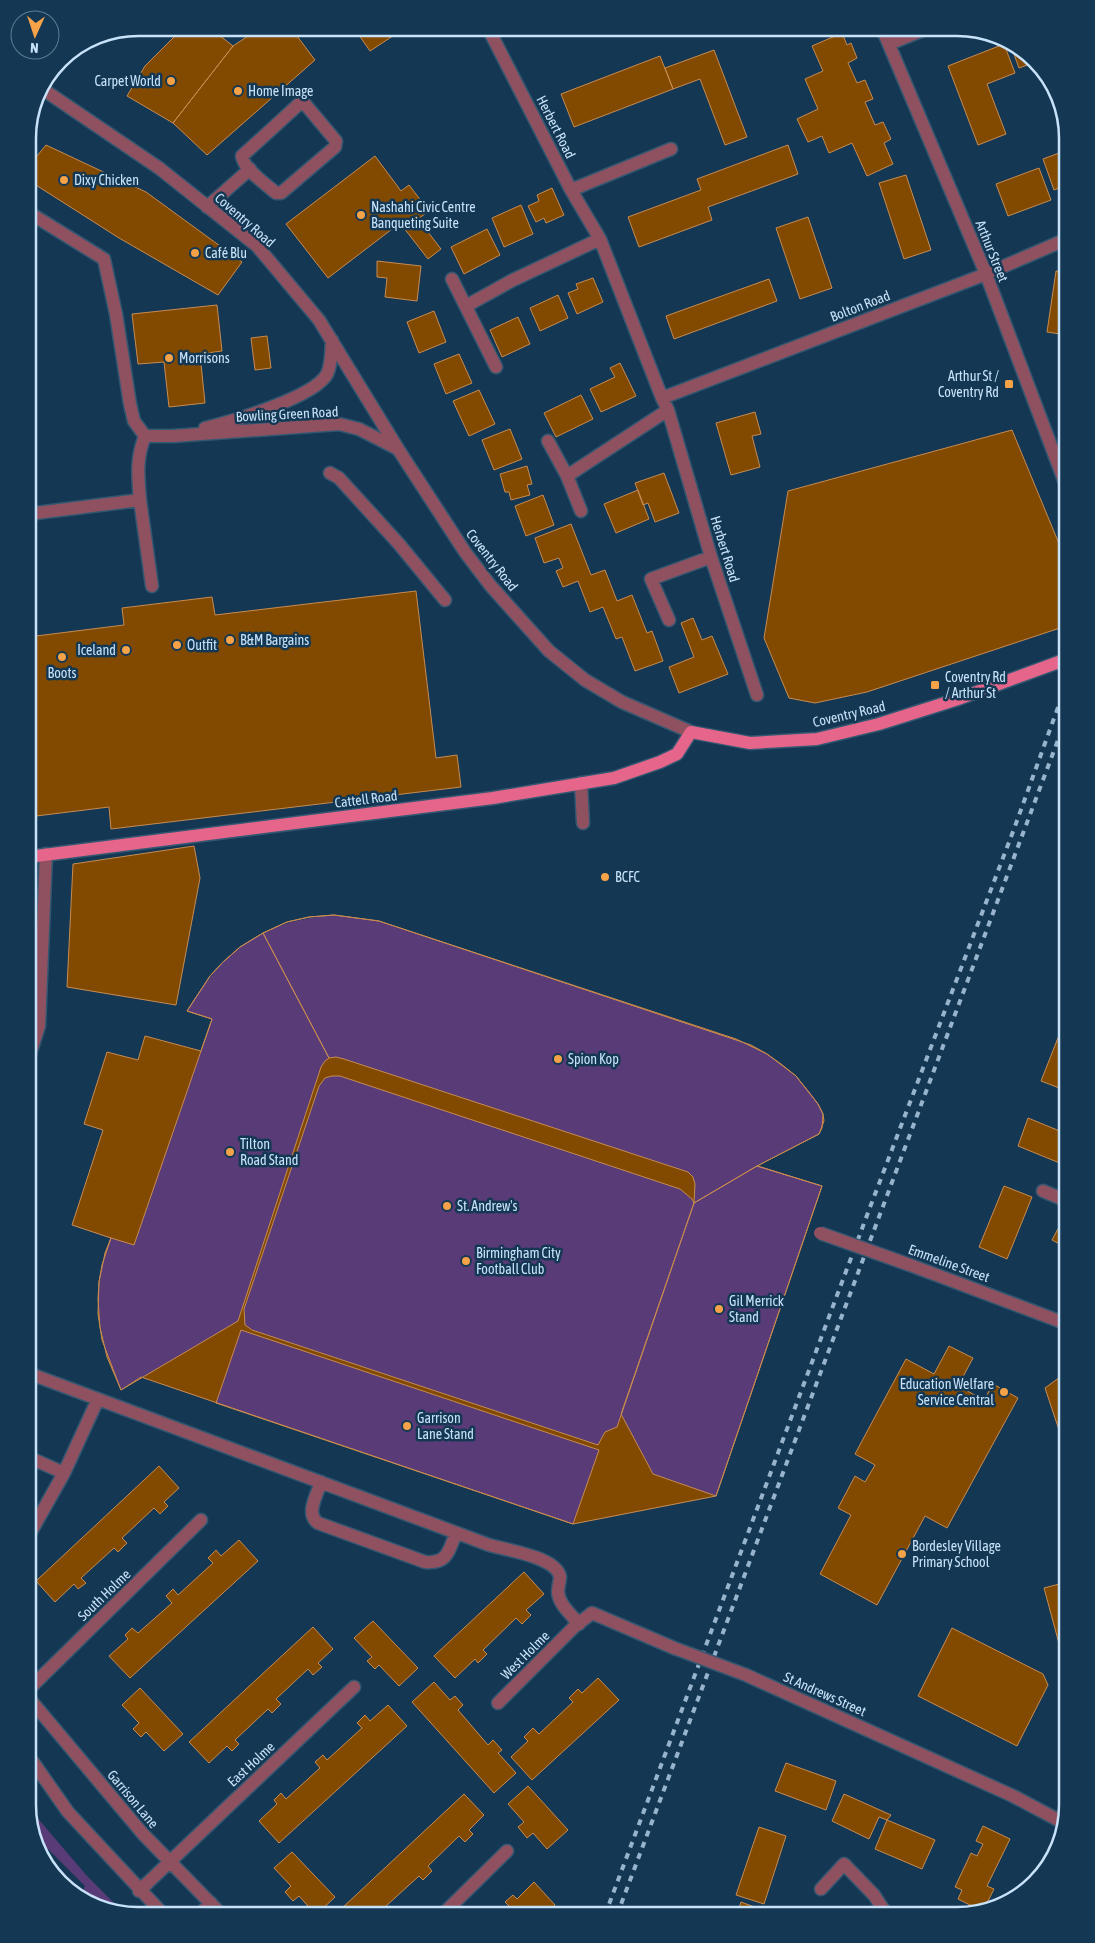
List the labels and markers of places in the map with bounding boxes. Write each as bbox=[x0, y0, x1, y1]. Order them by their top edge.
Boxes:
place label: Carpet World bbox=[94, 73, 161, 89]
marker: Carpet World bbox=[165, 75, 177, 87]
place label: Home Image bbox=[248, 83, 313, 99]
marker: Home Image bbox=[232, 85, 244, 97]
place label: Dixy Chicken bbox=[74, 172, 139, 188]
marker: Dixy Chicken bbox=[58, 174, 70, 186]
place label: Nashahi Civic Centre Banqueting Suite bbox=[371, 199, 476, 231]
marker: Nashahi Civic Centre Banqueting Suite bbox=[355, 209, 367, 221]
place label: Café Blu bbox=[205, 245, 247, 261]
marker: Café Blu bbox=[189, 247, 201, 259]
place label: Morrisons bbox=[179, 350, 230, 366]
marker: Morrisons bbox=[163, 352, 175, 364]
place label: Arthur St / Coventry Rd bbox=[938, 368, 999, 400]
marker: Arthur St / Coventry Rd bbox=[1003, 378, 1015, 390]
place label: B&M Bargains bbox=[240, 632, 309, 648]
marker: B&M Bargains bbox=[224, 634, 236, 646]
place label: Outfit bbox=[187, 637, 217, 653]
marker: Outfit bbox=[171, 639, 183, 651]
place label: Iceland bbox=[77, 642, 116, 658]
marker: Iceland bbox=[120, 644, 132, 656]
marker: Boots bbox=[56, 651, 68, 663]
place label: Boots bbox=[48, 665, 76, 681]
place label: Coventry Rd / Arthur St bbox=[945, 669, 1006, 701]
marker: Coventry Rd / Arthur St bbox=[929, 679, 941, 691]
place label: BCFC bbox=[615, 869, 641, 885]
marker: BCFC bbox=[599, 871, 611, 883]
place label: Spion Kop bbox=[568, 1051, 619, 1067]
marker: Spion Kop bbox=[552, 1053, 564, 1065]
place label: Tilton Road Stand bbox=[240, 1136, 299, 1168]
marker: Tilton Road Stand bbox=[224, 1146, 236, 1158]
place label: St. Andrew's bbox=[457, 1198, 518, 1214]
marker: St. Andrew's bbox=[441, 1200, 453, 1212]
place label: Birmingham City Football Club bbox=[476, 1245, 561, 1277]
marker: Birmingham City Football Club bbox=[460, 1255, 472, 1267]
place label: Gil Merrick Stand bbox=[729, 1293, 784, 1325]
marker: Gil Merrick Stand bbox=[713, 1303, 725, 1315]
place label: Education Welfare Service Central bbox=[900, 1376, 994, 1408]
marker: Education Welfare Service Central bbox=[998, 1386, 1010, 1398]
place label: Garrison Lane Stand bbox=[417, 1410, 474, 1442]
marker: Garrison Lane Stand bbox=[401, 1420, 413, 1432]
place label: Bordesley Village Primary School bbox=[912, 1538, 1001, 1570]
marker: Bordesley Village Primary School bbox=[896, 1548, 908, 1560]

